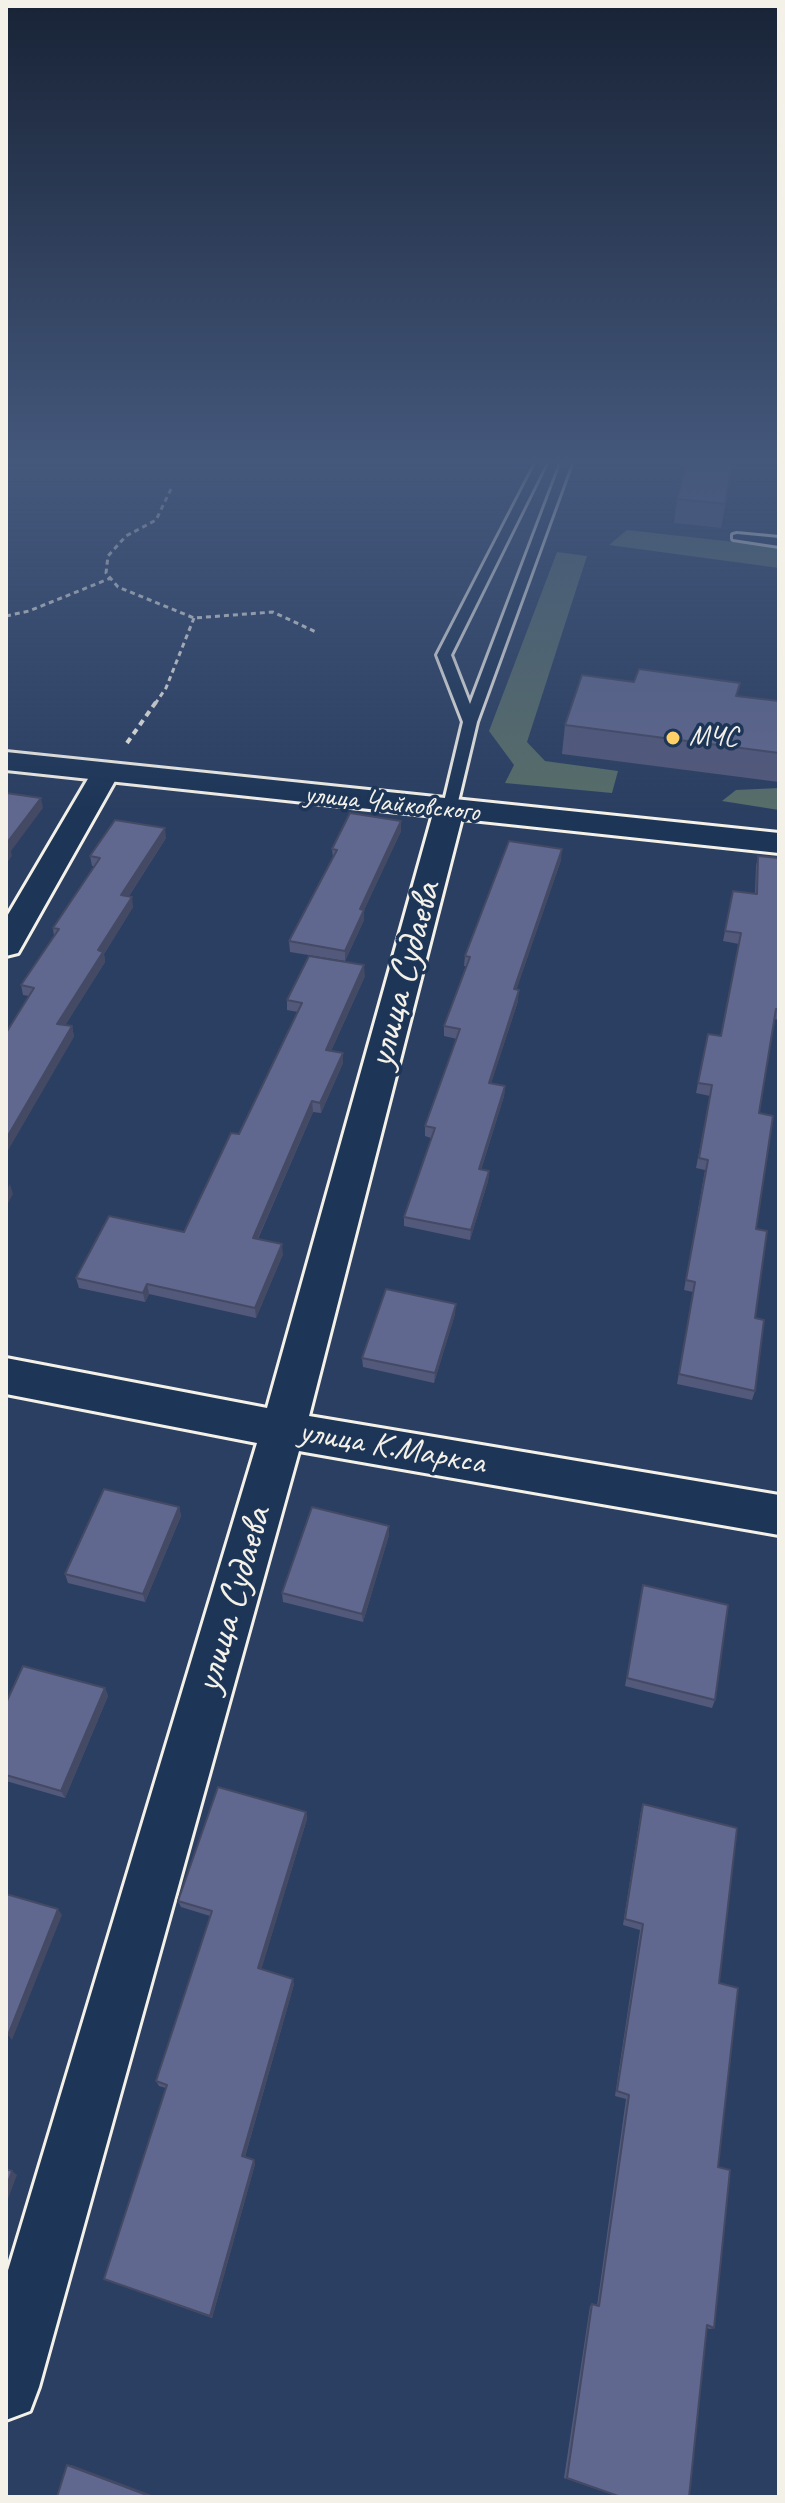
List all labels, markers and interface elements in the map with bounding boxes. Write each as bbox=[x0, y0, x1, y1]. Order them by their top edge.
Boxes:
place label: МЧС bbox=[689, 721, 738, 755]
marker: МЧС bbox=[664, 729, 682, 747]
street label: улица Чайковского bbox=[303, 778, 481, 830]
street label: улица Судаева bbox=[357, 877, 453, 1073]
street label: улица К.Маркса bbox=[296, 1412, 488, 1484]
street label: улица Судаева bbox=[185, 1502, 283, 1698]

